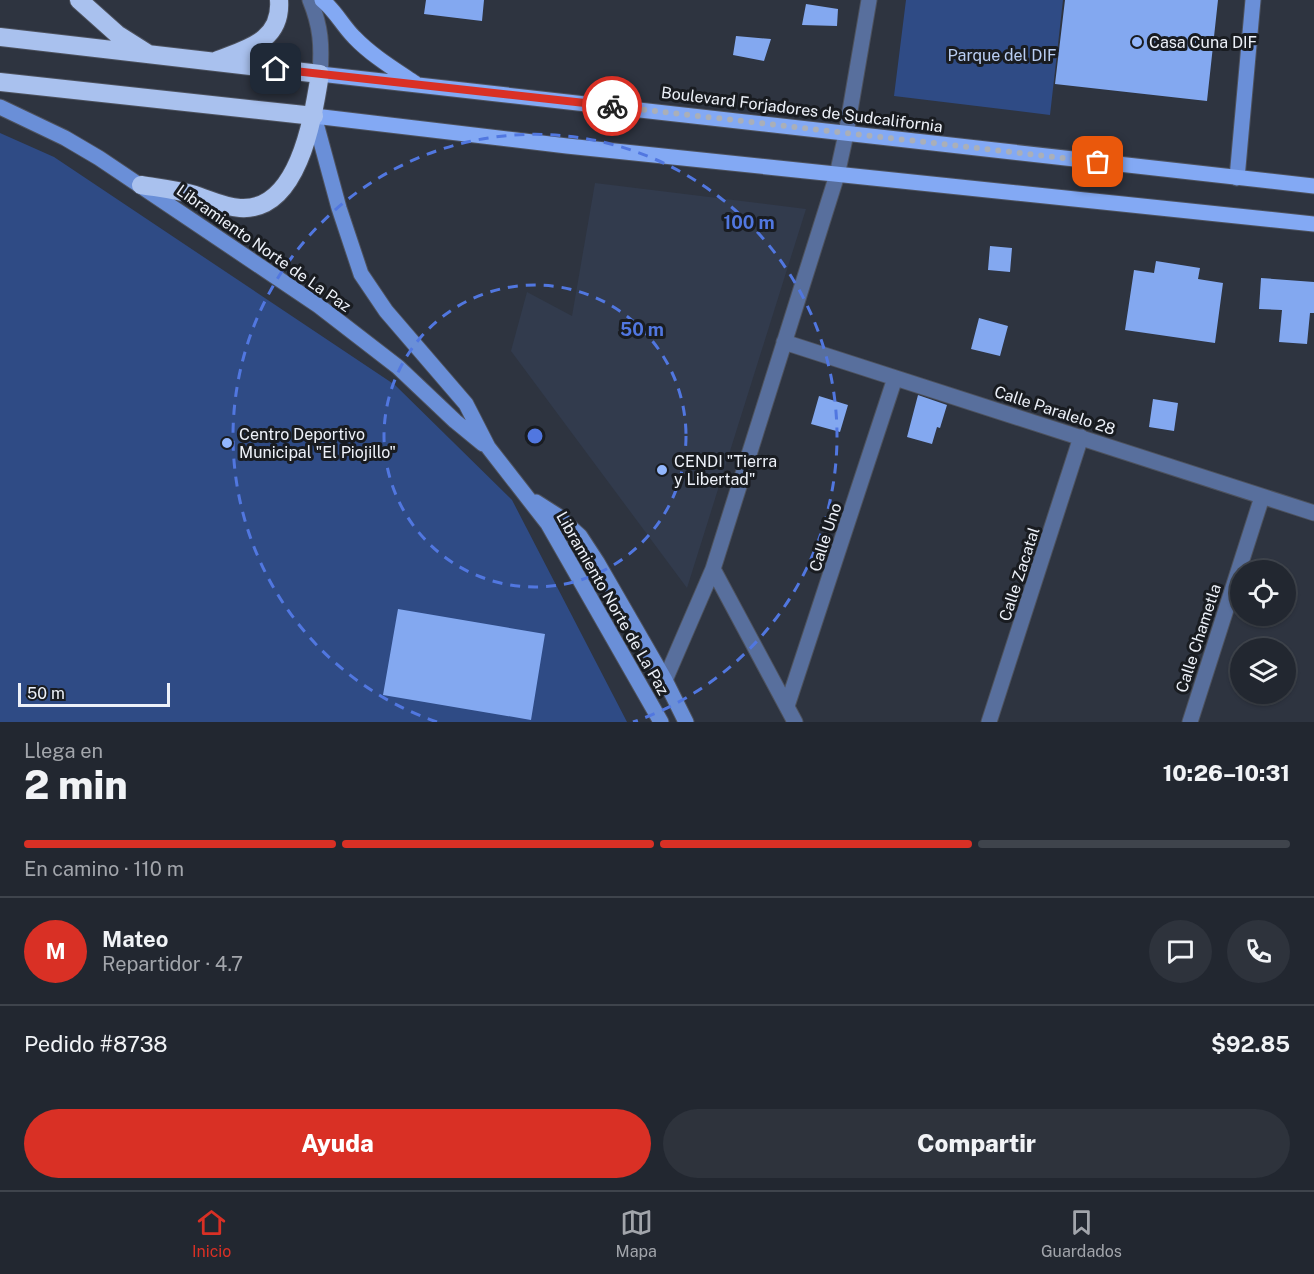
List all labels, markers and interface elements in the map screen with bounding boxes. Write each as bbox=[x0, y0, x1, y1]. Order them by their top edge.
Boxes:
place label: Casa Cuna DIF bbox=[1149, 33, 1257, 52]
marker: Casa Cuna DIF bbox=[1130, 35, 1144, 49]
pin bbox=[250, 43, 301, 94]
park label: Parque del DIF bbox=[948, 46, 1056, 65]
icon: home bbox=[259, 52, 292, 85]
courier bbox=[582, 76, 642, 136]
street label: Boulevard Forjadores de Sudcalifornia bbox=[660, 83, 944, 136]
icon: bike bbox=[596, 90, 629, 123]
pin bbox=[1072, 136, 1123, 187]
icon: bag bbox=[1081, 145, 1114, 178]
street label: Libramiento Norte de La Paz bbox=[173, 181, 355, 316]
text: 100 m bbox=[723, 212, 775, 233]
text: 50 m bbox=[620, 319, 664, 340]
street label: Calle Paralelo 28 bbox=[992, 382, 1118, 439]
place label: Centro Deportivo Municipal "El Piojillo" bbox=[239, 425, 396, 462]
centre of rings bbox=[525, 426, 545, 446]
marker: Centro Deportivo Municipal "El Piojillo" bbox=[220, 436, 234, 450]
place label: CENDI "Tierra y Libertad" bbox=[674, 452, 777, 489]
marker: CENDI "Tierra y Libertad" bbox=[655, 463, 669, 477]
street label: Calle Uno bbox=[805, 500, 846, 574]
street label: Libramiento Norte de La Paz bbox=[552, 508, 673, 699]
street label: Calle Zacatal bbox=[995, 525, 1044, 624]
map controls bbox=[1230, 560, 1296, 704]
button: locate bbox=[1230, 560, 1296, 626]
street label: Calle Chametla bbox=[1172, 581, 1225, 695]
button: layers bbox=[1230, 638, 1296, 704]
scale bar bbox=[18, 680, 170, 708]
text: 50 m bbox=[27, 684, 65, 703]
text: Llega en bbox=[24, 739, 103, 763]
text: 10:26–10:31 bbox=[1163, 760, 1290, 786]
text: 2 min bbox=[24, 762, 128, 808]
text: En camino · 110 m bbox=[24, 857, 184, 881]
button: chat bbox=[1149, 920, 1212, 983]
button: phone bbox=[1227, 920, 1290, 983]
text: Mateo bbox=[102, 926, 168, 952]
text: M bbox=[45, 938, 66, 964]
text: Repartidor · 4.7 bbox=[102, 952, 243, 976]
text: Pedido #8738 bbox=[24, 1031, 168, 1057]
text: $92.85 bbox=[1211, 1031, 1290, 1057]
button: Ayuda bbox=[24, 1109, 651, 1178]
button: Compartir bbox=[663, 1109, 1290, 1178]
tab: Inicio bbox=[192, 1206, 231, 1261]
tab: Mapa bbox=[616, 1206, 657, 1261]
tab: Guardados bbox=[1041, 1206, 1122, 1261]

